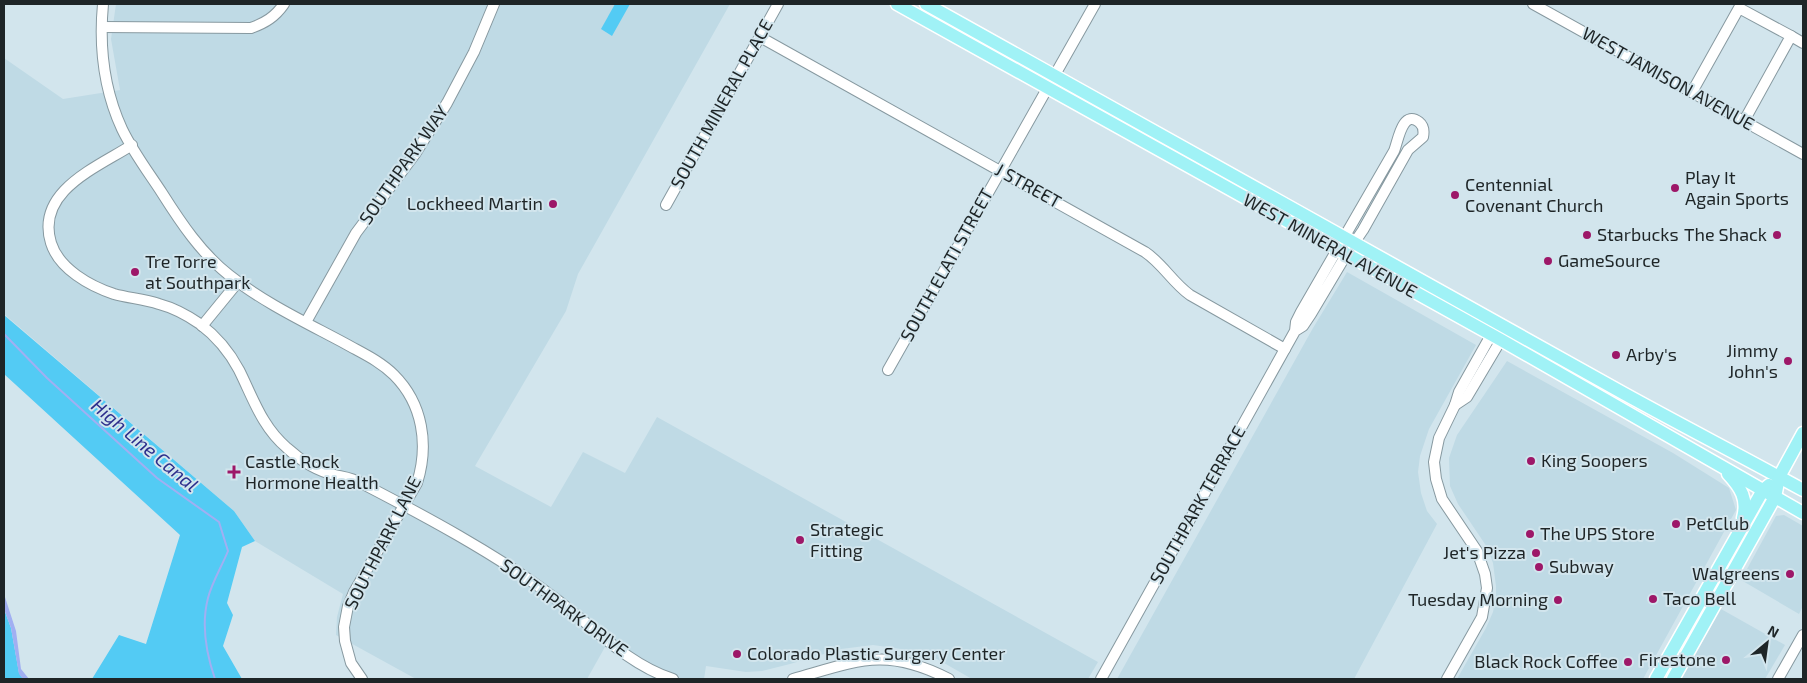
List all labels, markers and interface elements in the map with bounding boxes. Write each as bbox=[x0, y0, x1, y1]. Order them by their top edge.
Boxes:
street label: SOUTH MINERAL PLACE bbox=[665, 15, 777, 192]
street label: WEST JAMISON AVENUE bbox=[1579, 22, 1758, 135]
street label: SOUTHPARK WAY bbox=[354, 100, 453, 228]
street label: J STREET bbox=[991, 158, 1066, 213]
place label: Play It Again Sports bbox=[1685, 166, 1789, 209]
place label: Centennial Covenant Church bbox=[1465, 173, 1603, 216]
marker: Play It Again Sports bbox=[1669, 182, 1681, 194]
street label: SOUTH ELATI STREET bbox=[895, 184, 998, 345]
street label: WEST MINERAL AVENUE bbox=[1240, 188, 1421, 302]
marker: Centennial Covenant Church bbox=[1449, 189, 1461, 201]
place label: Lockheed Martin bbox=[407, 192, 543, 214]
marker: Lockheed Martin bbox=[547, 198, 559, 210]
place label: Starbucks bbox=[1597, 223, 1679, 245]
place label: The Shack bbox=[1684, 223, 1767, 245]
marker: Starbucks bbox=[1581, 229, 1593, 241]
marker: The Shack bbox=[1771, 229, 1783, 241]
place label: GameSource bbox=[1558, 249, 1661, 271]
place label: Tre Torre at Southpark bbox=[145, 250, 250, 293]
marker: GameSource bbox=[1542, 255, 1554, 267]
marker: Tre Torre at Southpark bbox=[129, 266, 141, 278]
place label: Jimmy John's bbox=[1726, 339, 1778, 382]
place label: Arby's bbox=[1626, 343, 1677, 365]
marker: Arby's bbox=[1610, 349, 1622, 361]
marker: Jimmy John's bbox=[1782, 355, 1794, 367]
water label: High Line Canal bbox=[87, 393, 203, 496]
street label: SOUTHPARK TERRACE bbox=[1145, 422, 1250, 587]
place label: King Soopers bbox=[1541, 449, 1648, 471]
place label: Castle Rock Hormone Health bbox=[245, 450, 379, 493]
marker: King Soopers bbox=[1525, 455, 1537, 467]
marker: Castle Rock Hormone Health bbox=[227, 465, 241, 479]
street label: SOUTHPARK LANE bbox=[339, 472, 425, 613]
place label: PetClub bbox=[1686, 512, 1749, 534]
place label: Strategic Fitting bbox=[810, 518, 884, 561]
marker: PetClub bbox=[1670, 518, 1682, 530]
place label: The UPS Store bbox=[1540, 522, 1655, 544]
marker: The UPS Store bbox=[1524, 528, 1536, 540]
marker: Strategic Fitting bbox=[794, 534, 806, 546]
place label: Jet's Pizza bbox=[1443, 541, 1526, 563]
marker: Jet's Pizza bbox=[1530, 547, 1542, 559]
street label: SOUTHPARK DRIVE bbox=[497, 554, 633, 661]
place label: Subway bbox=[1549, 555, 1614, 577]
marker: Subway bbox=[1533, 561, 1545, 573]
place label: Walgreens bbox=[1692, 562, 1780, 584]
marker: Walgreens bbox=[1784, 568, 1796, 580]
place label: Taco Bell bbox=[1663, 587, 1737, 609]
place label: Tuesday Morning bbox=[1408, 588, 1548, 610]
marker: Taco Bell bbox=[1647, 593, 1659, 605]
marker: Tuesday Morning bbox=[1552, 594, 1564, 606]
north arrow bbox=[1742, 618, 1792, 668]
text: N bbox=[1765, 621, 1782, 641]
place label: Colorado Plastic Surgery Center bbox=[747, 642, 1005, 664]
marker: Colorado Plastic Surgery Center bbox=[731, 648, 743, 660]
place label: Firestone bbox=[1639, 648, 1716, 670]
place label: Black Rock Coffee bbox=[1474, 650, 1618, 672]
marker: Firestone bbox=[1720, 654, 1732, 666]
marker: Black Rock Coffee bbox=[1622, 656, 1634, 668]

